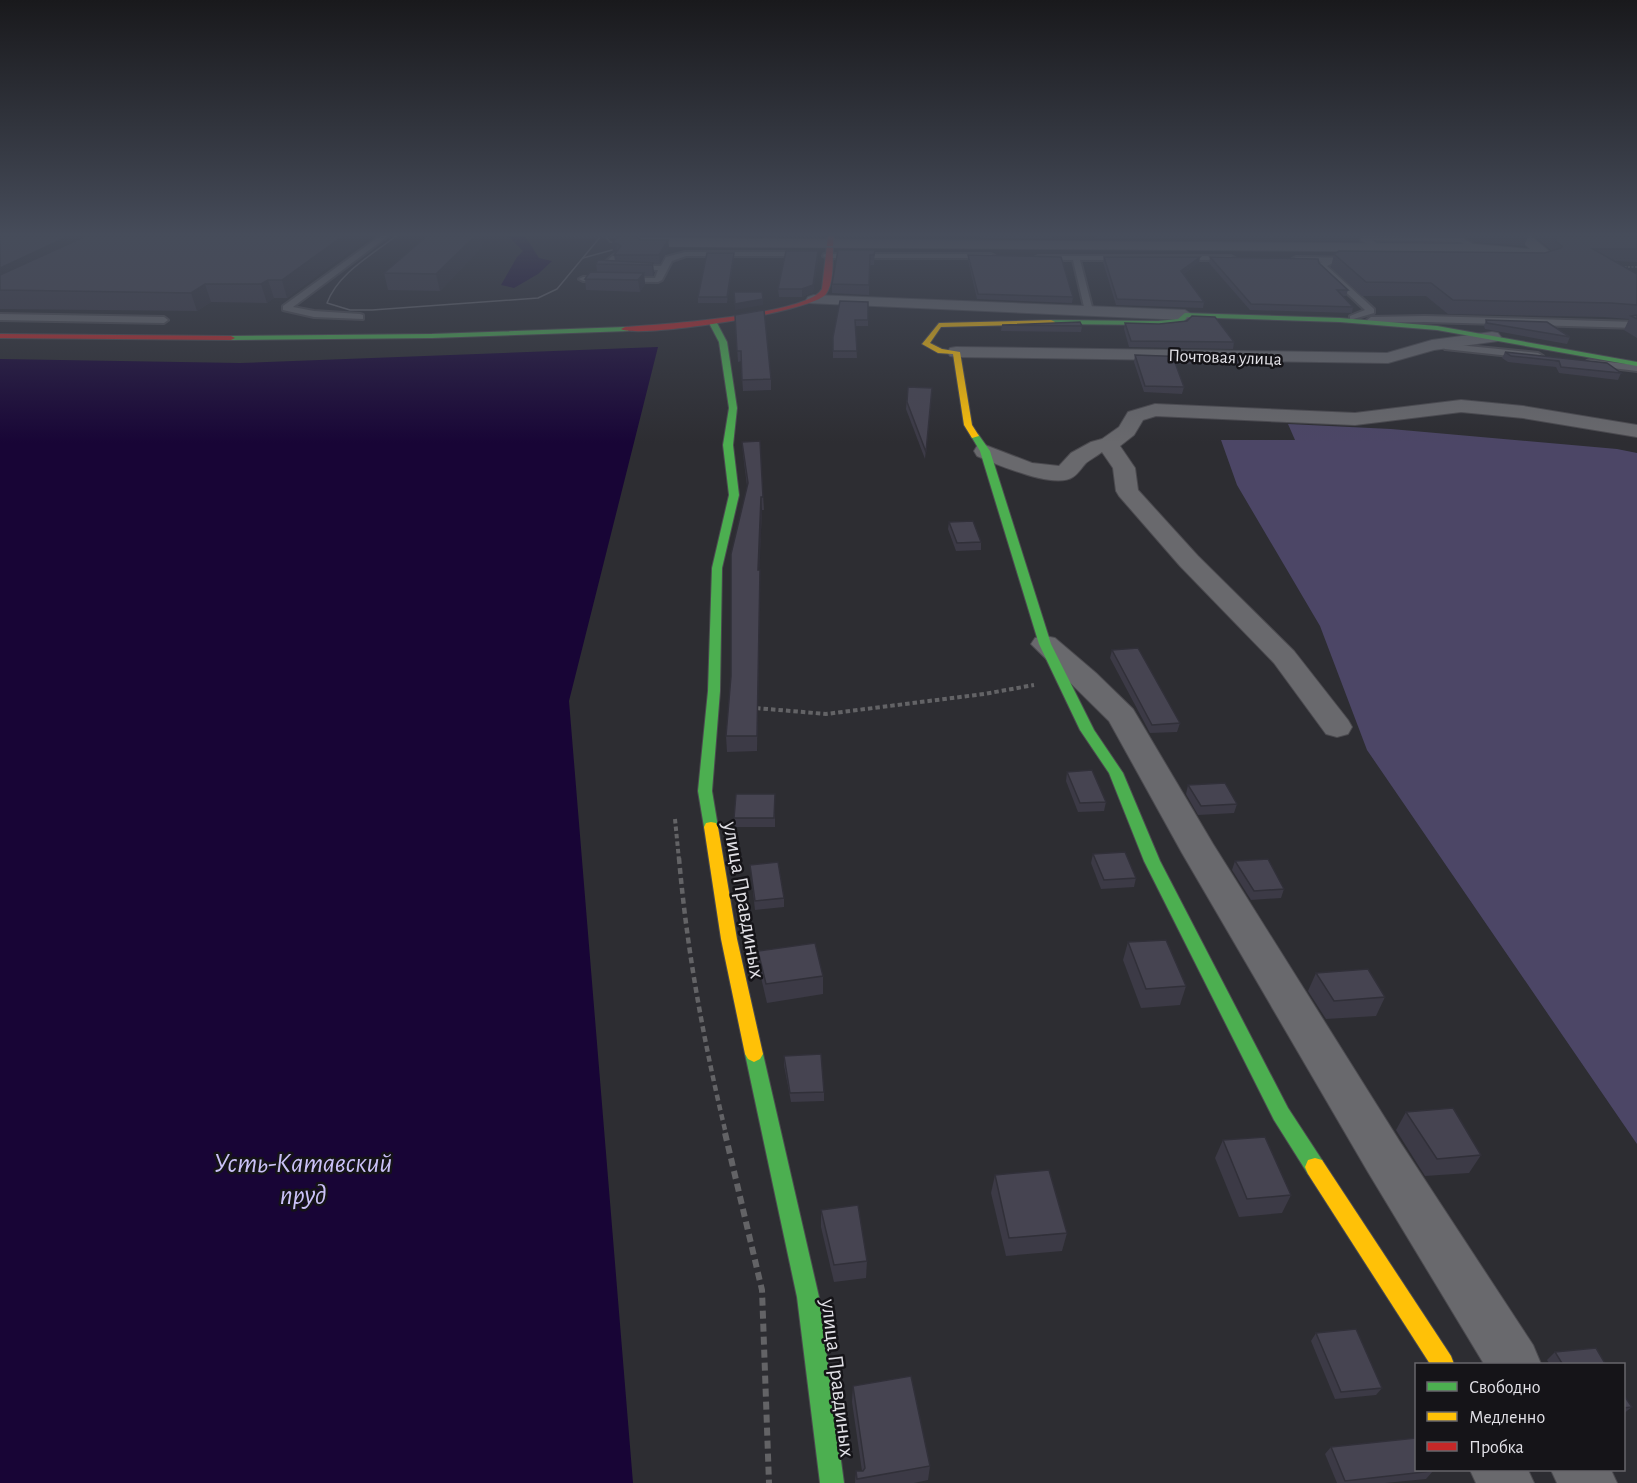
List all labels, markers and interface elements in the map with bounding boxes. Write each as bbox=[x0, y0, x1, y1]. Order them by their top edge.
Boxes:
street label: Почтовая улица bbox=[1168, 347, 1282, 369]
street label: улица Правдиных bbox=[719, 819, 769, 981]
water label: Усть-Катавский пруд bbox=[214, 1150, 392, 1210]
street label: улица Правдиных bbox=[817, 1297, 859, 1459]
legend bbox=[1415, 1363, 1625, 1471]
text: Свободно bbox=[1469, 1378, 1541, 1397]
text: Медленно bbox=[1469, 1409, 1545, 1427]
text: Пробка bbox=[1469, 1438, 1524, 1457]

